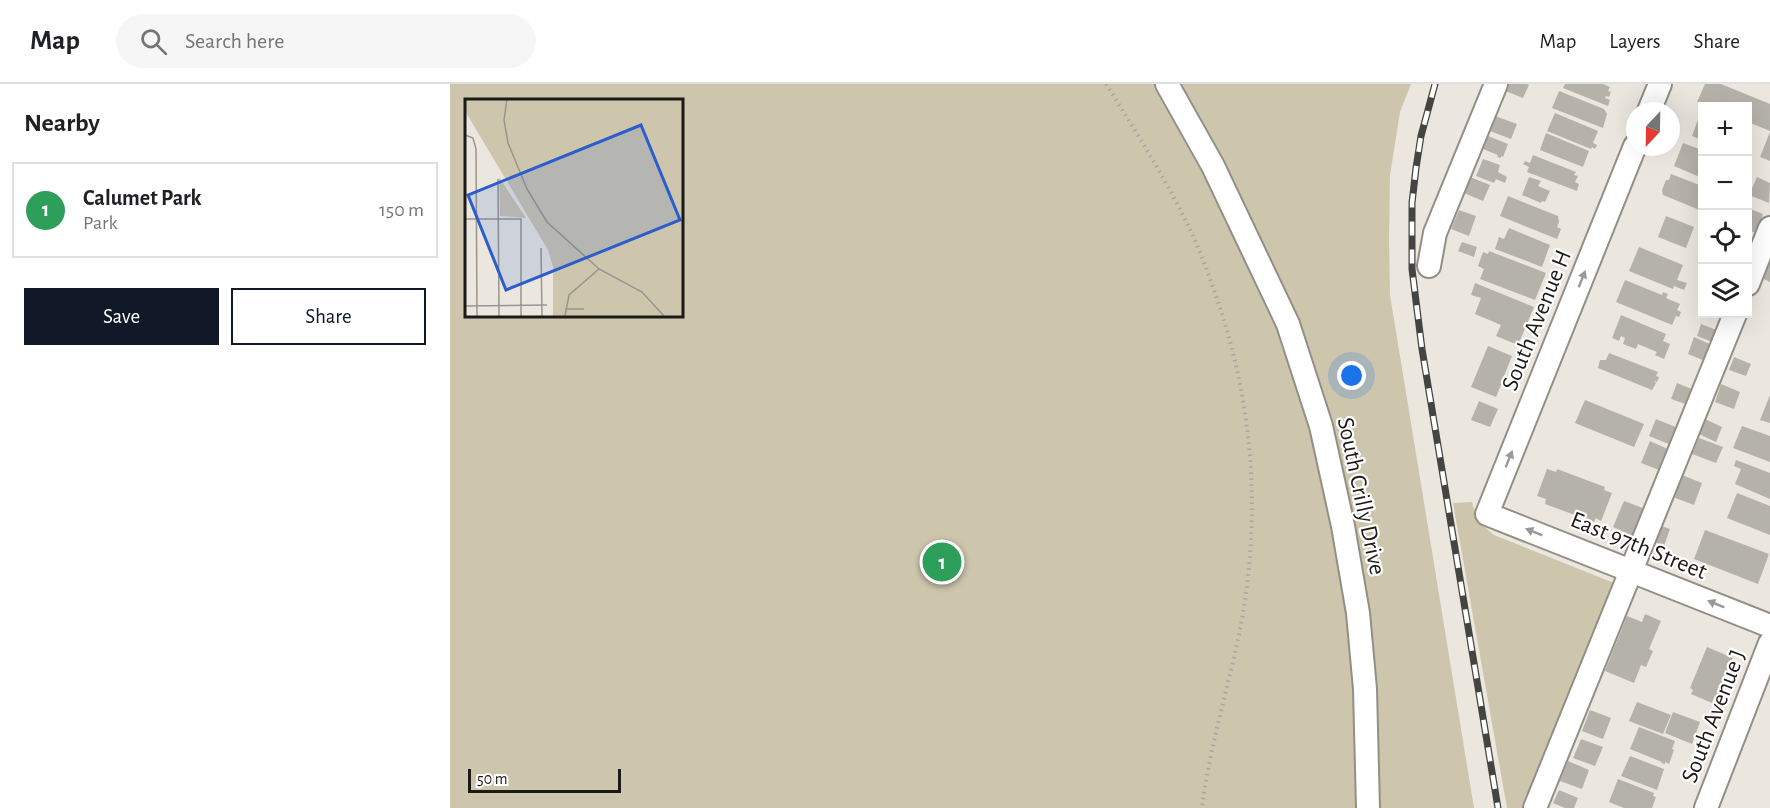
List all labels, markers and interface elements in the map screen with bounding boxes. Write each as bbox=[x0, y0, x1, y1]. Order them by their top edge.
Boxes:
search box bbox=[116, 14, 536, 68]
icon: search bbox=[137, 25, 170, 58]
text: Map bbox=[30, 27, 80, 55]
text: Search here bbox=[185, 30, 284, 52]
text: Map bbox=[1540, 31, 1576, 52]
text: Layers bbox=[1609, 31, 1660, 52]
text: Share bbox=[1693, 31, 1740, 52]
inset map bbox=[465, 99, 682, 316]
north arrow bbox=[1626, 102, 1680, 156]
map controls bbox=[1698, 102, 1752, 318]
button: + bbox=[1698, 102, 1752, 156]
text: Nearby bbox=[24, 110, 100, 136]
button: − bbox=[1698, 156, 1752, 210]
text: Calumet Park bbox=[83, 187, 201, 209]
text: 1 bbox=[42, 200, 49, 220]
text: 150 m bbox=[379, 200, 424, 220]
button: locate bbox=[1698, 210, 1752, 264]
text: Park bbox=[83, 213, 118, 233]
street label: South Avenue H bbox=[1498, 247, 1576, 394]
button: layers bbox=[1698, 264, 1752, 318]
one-way arrow bbox=[1577, 269, 1587, 287]
button: Save bbox=[24, 288, 219, 345]
button: Share bbox=[231, 288, 426, 345]
your location bbox=[1337, 361, 1366, 390]
street label: South Crilly Drive bbox=[1333, 415, 1389, 577]
one-way arrow bbox=[1504, 450, 1514, 468]
street label: East 97th Street bbox=[1567, 508, 1710, 584]
one-way arrow bbox=[1525, 527, 1543, 537]
pin: 1 bbox=[922, 540, 962, 584]
one-way arrow bbox=[1706, 599, 1724, 609]
street label: South Avenue J bbox=[1678, 647, 1750, 786]
scale bar bbox=[468, 766, 621, 794]
text: 50 m bbox=[477, 771, 508, 787]

